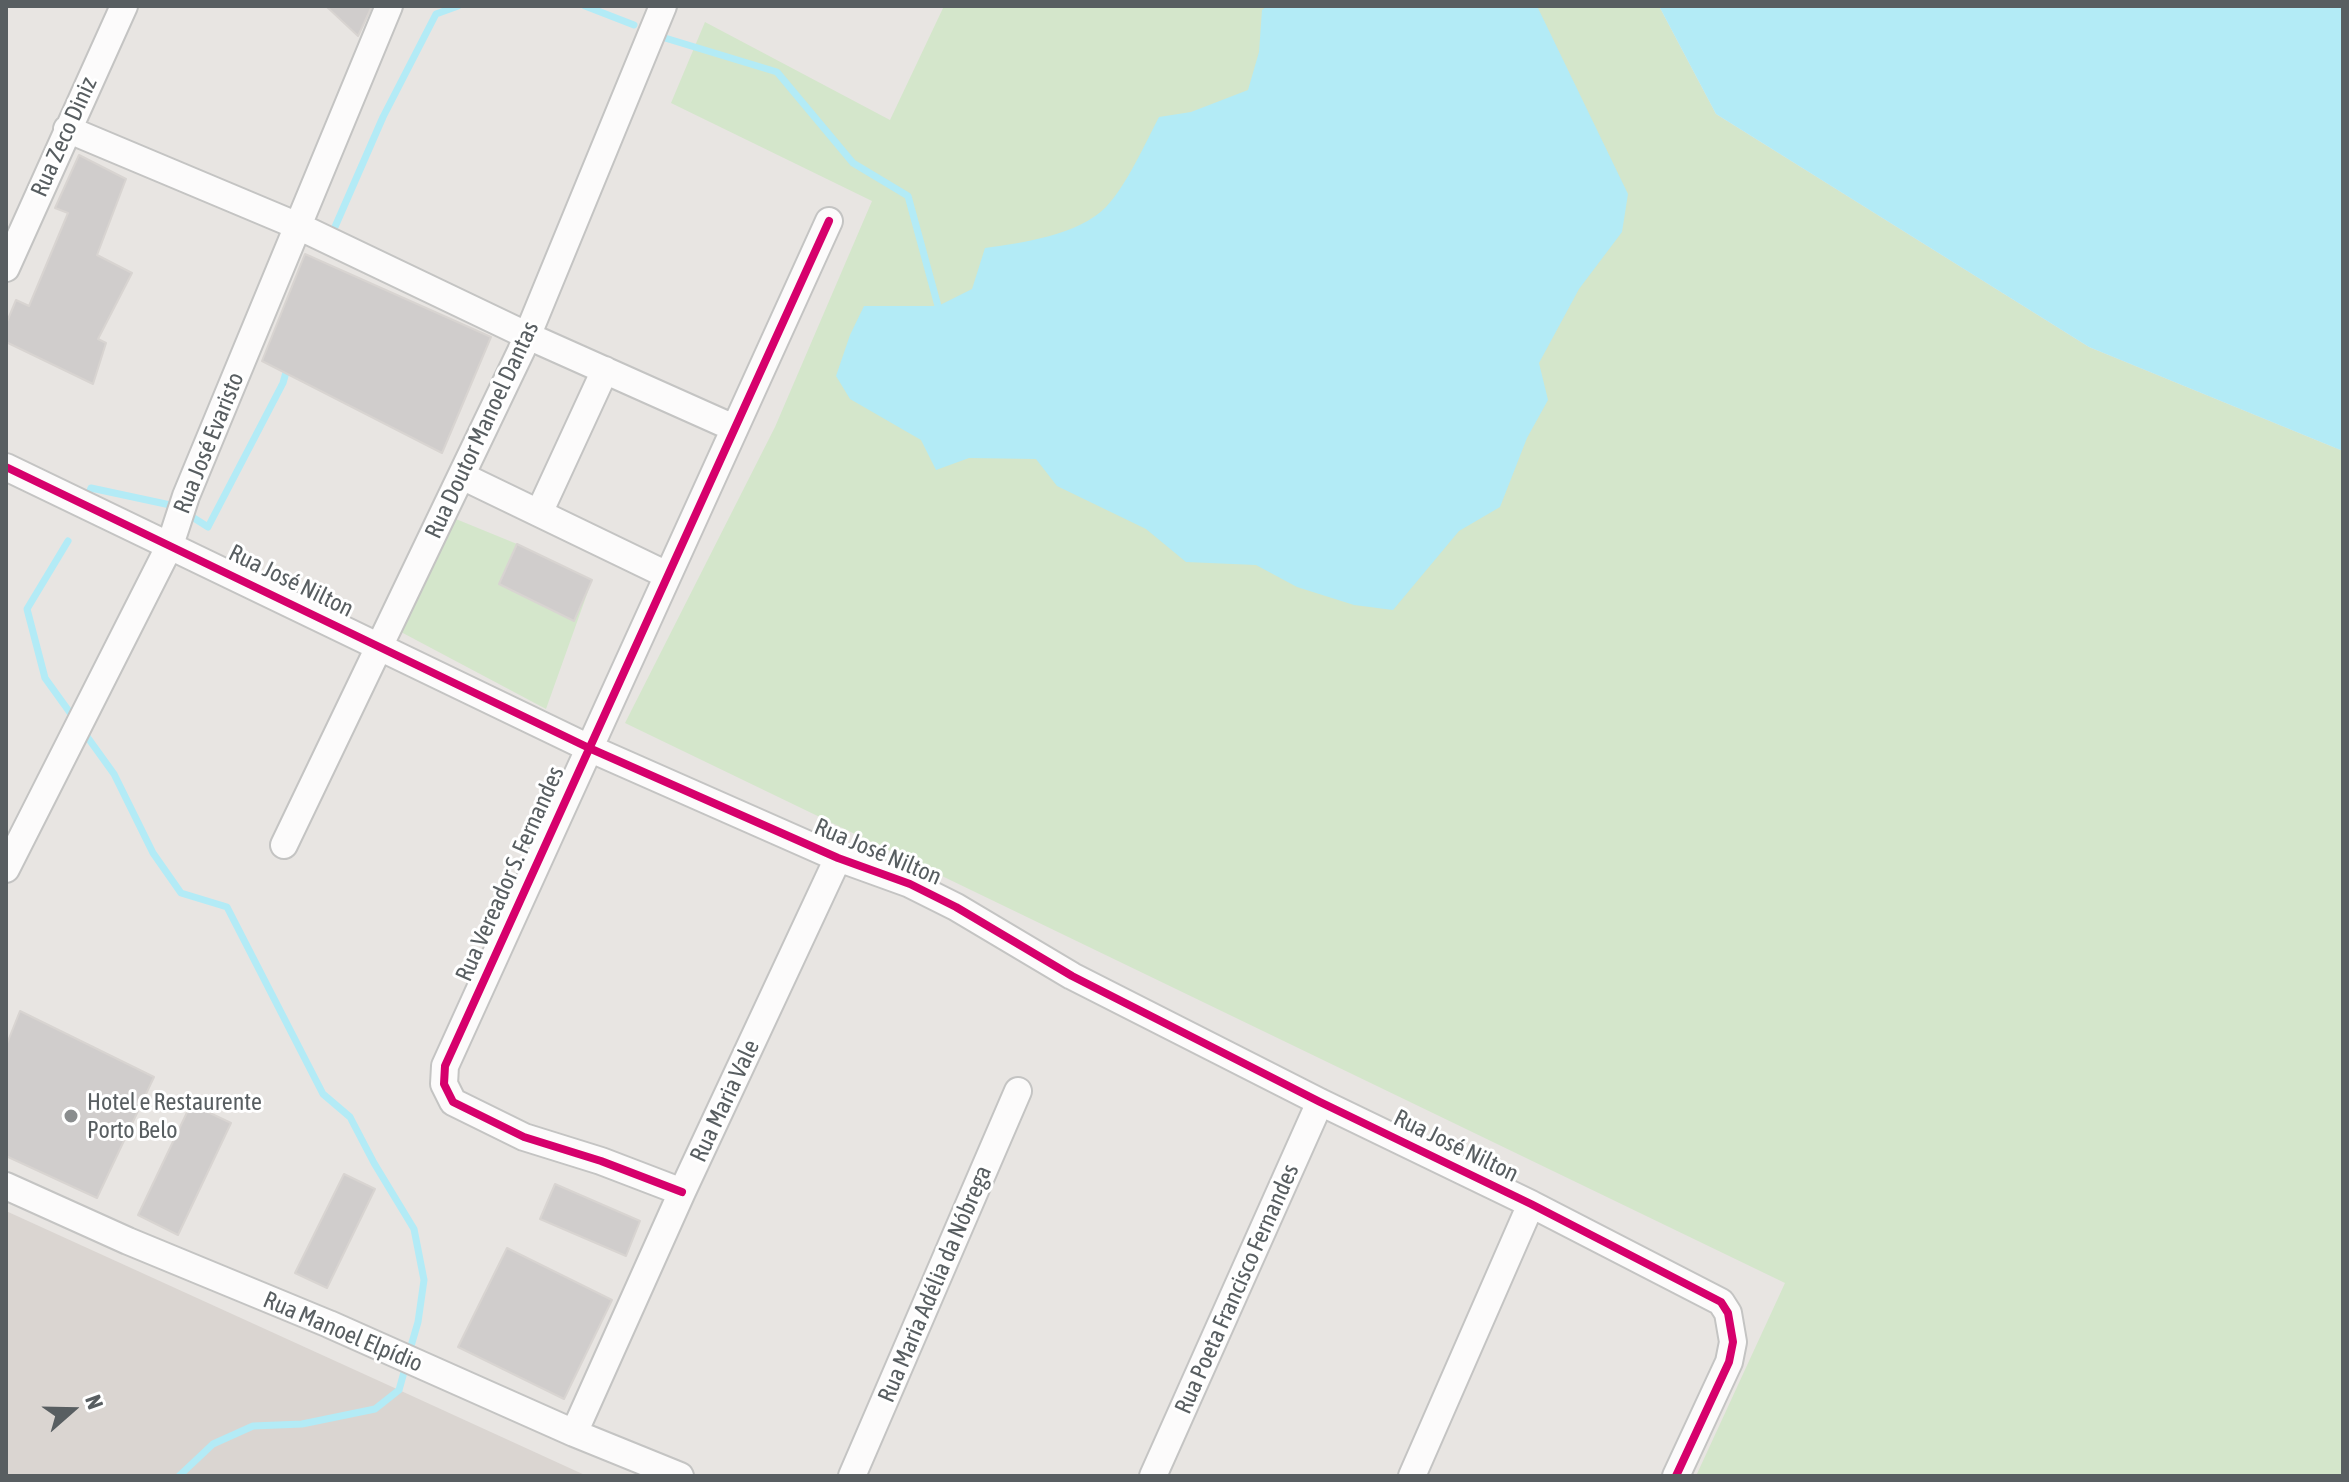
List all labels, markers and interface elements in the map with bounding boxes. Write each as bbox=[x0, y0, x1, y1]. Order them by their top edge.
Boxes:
street label: Rua Zeco Diniz bbox=[25, 73, 103, 201]
street label: Rua Doutor Manoel Dantas bbox=[419, 317, 545, 543]
street label: Rua José Evaristo bbox=[168, 368, 250, 518]
street label: Rua José Nilton bbox=[224, 538, 358, 624]
street label: Rua Vereador S. Fernandes bbox=[450, 762, 570, 986]
street label: Rua José Nilton bbox=[810, 812, 946, 892]
street label: Rua Maria Vale bbox=[684, 1035, 766, 1167]
place label: Hotel e Restaurente Porto Belo bbox=[87, 1088, 262, 1144]
street label: Rua José Nilton bbox=[1389, 1103, 1523, 1189]
marker: Hotel e Restaurente Porto Belo bbox=[62, 1107, 80, 1125]
street label: Rua Poeta Francisco Fernandes bbox=[1169, 1160, 1305, 1418]
street label: Rua Maria Adélia da Nóbrega bbox=[872, 1161, 998, 1407]
street label: Rua Manoel Elpídio bbox=[259, 1285, 427, 1379]
north arrow bbox=[32, 1370, 112, 1450]
text: N bbox=[80, 1391, 109, 1412]

